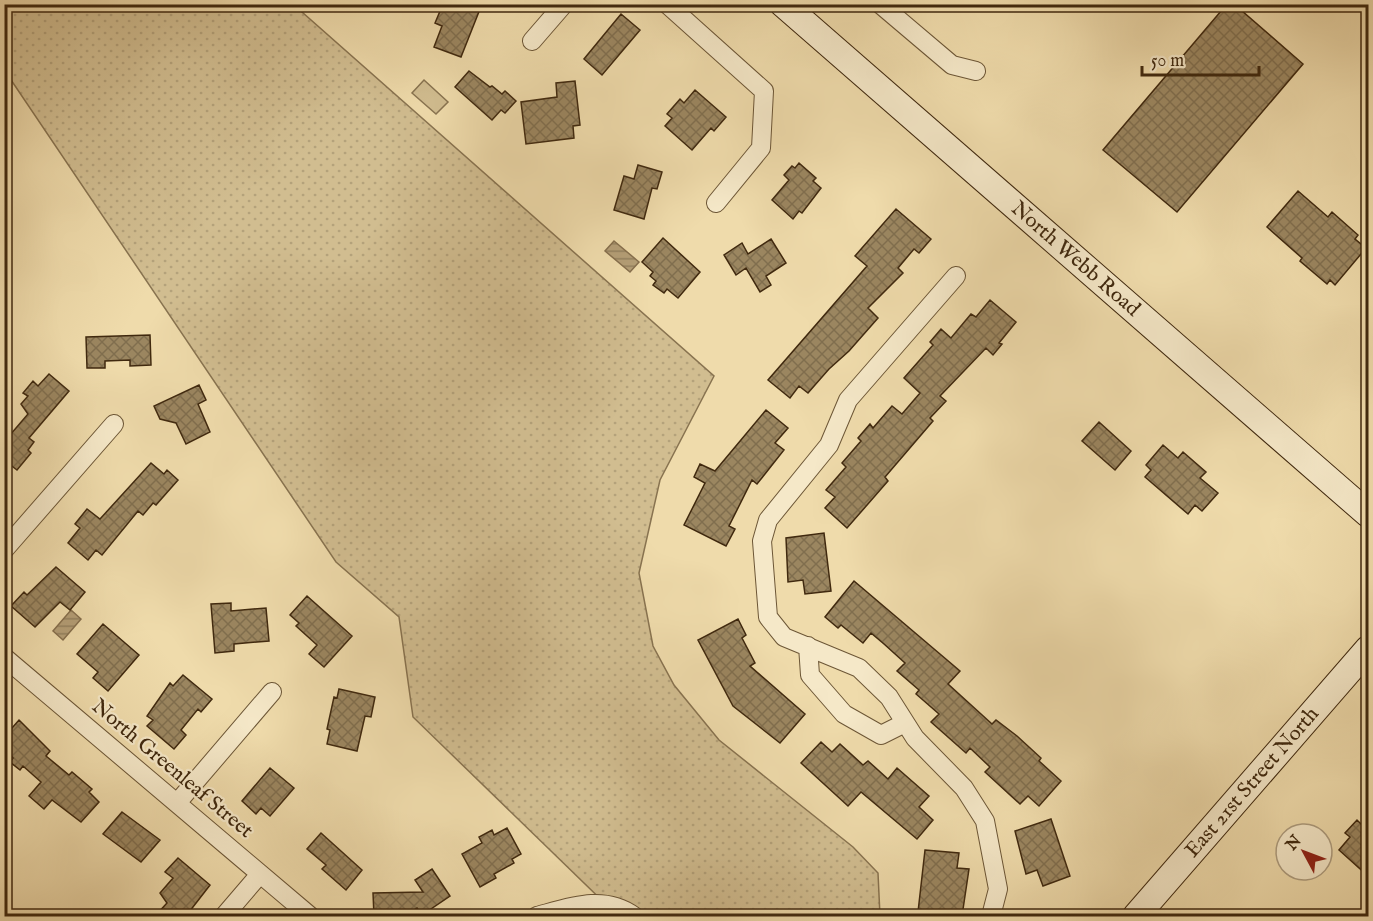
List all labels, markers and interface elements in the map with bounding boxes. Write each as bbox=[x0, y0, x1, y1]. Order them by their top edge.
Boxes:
scale bar bbox=[1142, 39, 1259, 77]
text: 50 m bbox=[1151, 50, 1184, 73]
street label: North Webb Road bbox=[1005, 195, 1146, 323]
street label: North Greenleaf Street bbox=[86, 693, 258, 845]
street label: East 21st Street North bbox=[1180, 703, 1324, 863]
north arrow bbox=[1274, 822, 1334, 882]

